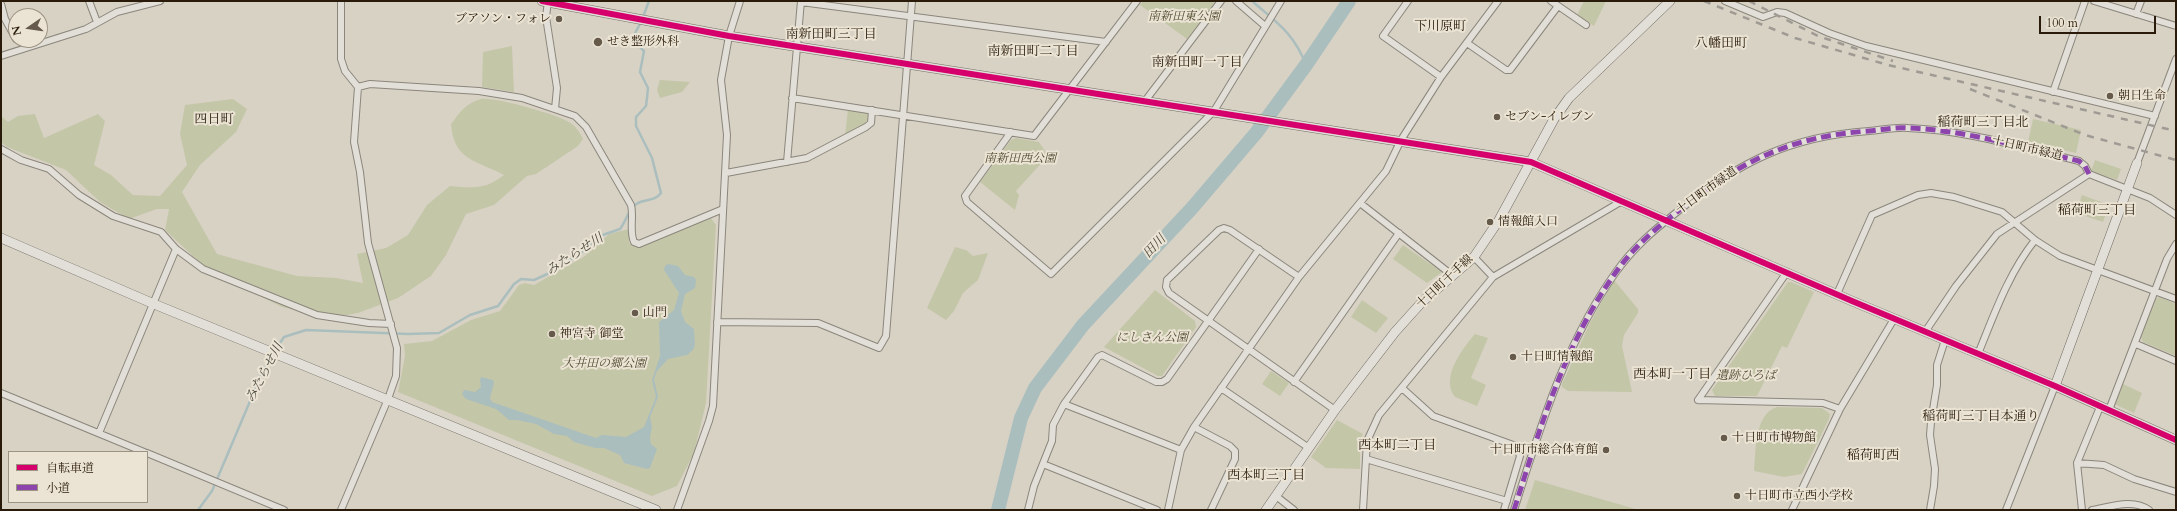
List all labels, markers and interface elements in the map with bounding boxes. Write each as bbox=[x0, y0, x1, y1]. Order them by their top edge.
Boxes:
north arrow bbox=[8, 8, 48, 48]
scale bar bbox=[2041, 8, 2158, 34]
park label: 南新田東公園 bbox=[1148, 10, 1220, 24]
place label: ブアソン・フォレ bbox=[455, 12, 551, 26]
marker: ブアソン・フォレ bbox=[554, 14, 564, 24]
text: 100 m bbox=[2046, 15, 2078, 31]
district label: 下川原町 bbox=[1414, 19, 1466, 35]
text: N bbox=[8, 24, 25, 37]
district label: 南新田町三丁目 bbox=[786, 27, 876, 43]
place label: せき整形外科 bbox=[607, 35, 679, 49]
marker: せき整形外科 bbox=[592, 36, 604, 48]
district label: 八幡田町 bbox=[1695, 36, 1747, 52]
district label: 南新田町二丁目 bbox=[988, 44, 1078, 60]
district label: 南新田町一丁目 bbox=[1152, 55, 1242, 71]
place label: 朝日生命 bbox=[2118, 89, 2166, 103]
marker: 朝日生命 bbox=[2105, 91, 2115, 101]
place label: セブン-イレブン bbox=[1505, 110, 1594, 124]
district label: 四日町 bbox=[195, 112, 233, 128]
marker: セブン-イレブン bbox=[1492, 112, 1502, 122]
district label: 稲荷町三丁目北 bbox=[1938, 115, 2028, 131]
street label: 十日町市緑道 bbox=[1990, 134, 2064, 164]
park label: 南新田西公園 bbox=[984, 152, 1056, 166]
street label: 十日町市緑道 bbox=[1674, 164, 1740, 218]
district label: 稲荷町三丁目 bbox=[2058, 203, 2136, 219]
place label: 情報館入口 bbox=[1498, 215, 1558, 229]
marker: 情報館入口 bbox=[1485, 217, 1495, 227]
water label: みたらせ川 bbox=[543, 231, 607, 279]
water label: 田川 bbox=[1140, 232, 1170, 262]
street label: 十日町千手線 bbox=[1414, 252, 1476, 312]
place label: 山門 bbox=[643, 306, 667, 320]
marker: 山門 bbox=[630, 308, 640, 318]
place label: 神宮寺 御堂 bbox=[560, 327, 623, 341]
marker: 神宮寺 御堂 bbox=[547, 329, 557, 339]
park label: にしさん公園 bbox=[1116, 331, 1188, 345]
water label: みたらせ川 bbox=[243, 341, 287, 405]
place label: 十日町情報館 bbox=[1521, 350, 1593, 364]
marker: 十日町情報館 bbox=[1508, 352, 1518, 362]
park label: 大井田の郷公園 bbox=[562, 357, 646, 371]
district label: 西本町一丁目 bbox=[1633, 367, 1711, 383]
park label: 遺跡ひろば bbox=[1716, 369, 1776, 383]
district label: 稲荷町三丁目本通り bbox=[1923, 409, 2039, 425]
place label: 十日町市博物館 bbox=[1732, 431, 1816, 445]
marker: 十日町市博物館 bbox=[1719, 433, 1729, 443]
district label: 西本町二丁目 bbox=[1358, 438, 1436, 454]
place label: 十日町市総合体育館 bbox=[1490, 443, 1598, 457]
marker: 十日町市総合体育館 bbox=[1601, 445, 1611, 455]
district label: 稲荷町西 bbox=[1847, 448, 1899, 464]
legend bbox=[8, 451, 148, 503]
text: 自転車道 bbox=[46, 460, 94, 476]
district label: 西本町三丁目 bbox=[1227, 468, 1305, 484]
text: 小道 bbox=[46, 480, 70, 496]
place label: 十日町市立西小学校 bbox=[1745, 489, 1853, 503]
marker: 十日町市立西小学校 bbox=[1732, 491, 1742, 501]

